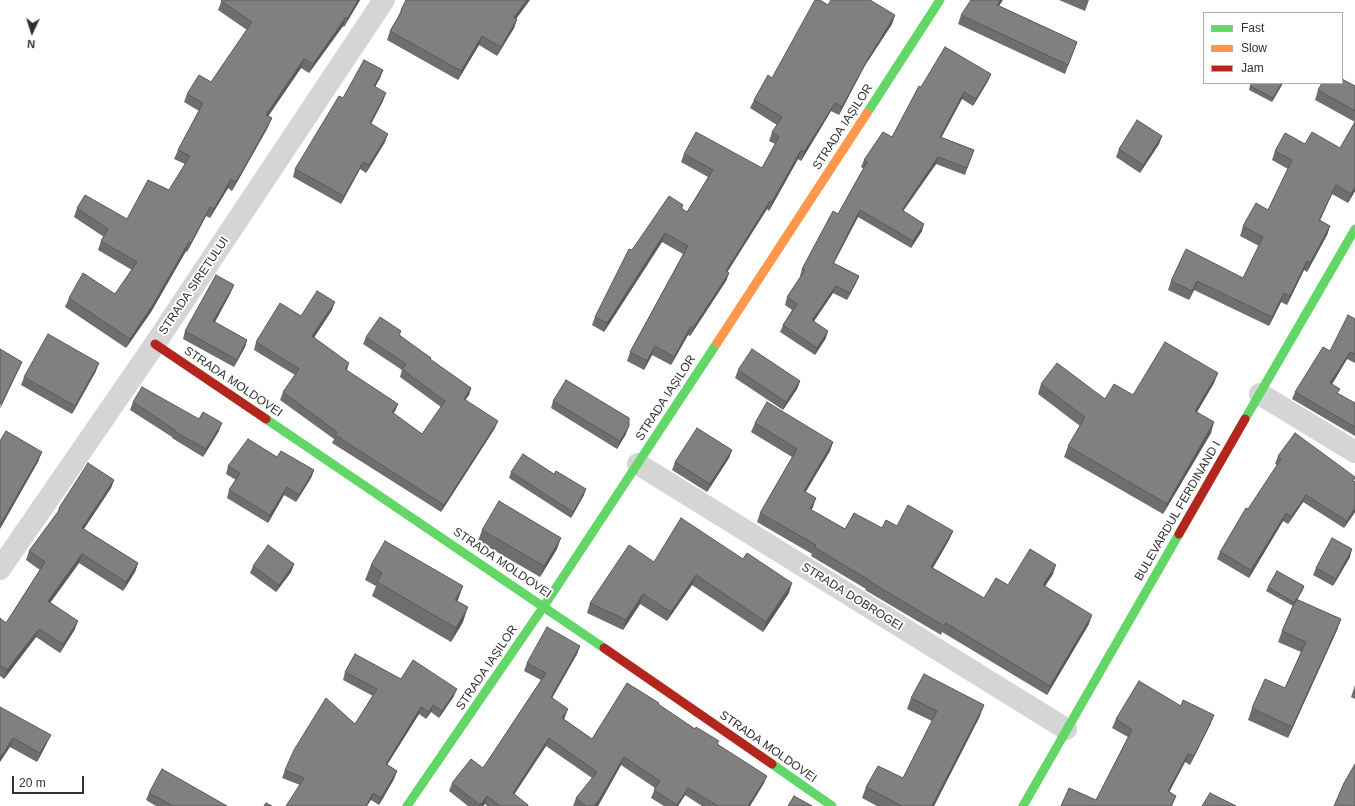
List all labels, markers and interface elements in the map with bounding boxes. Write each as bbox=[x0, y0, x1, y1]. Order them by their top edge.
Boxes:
north arrow bbox=[12, 12, 52, 52]
legend bbox=[1203, 12, 1343, 84]
text: Fast bbox=[1241, 21, 1264, 35]
text: N bbox=[27, 38, 36, 50]
text: Slow bbox=[1241, 41, 1267, 55]
text: Jam bbox=[1241, 61, 1264, 75]
street label: STRADA IAȘILOR bbox=[810, 81, 876, 173]
street label: STRADA SIRETULUI bbox=[156, 234, 232, 338]
street label: STRADA MOLDOVEI bbox=[181, 344, 285, 420]
street label: STRADA IAȘILOR bbox=[633, 352, 699, 444]
street label: BULEVARDUL FERDINAND I bbox=[1132, 438, 1224, 584]
street label: STRADA MOLDOVEI bbox=[450, 525, 554, 601]
street label: STRADA DOBROGEI bbox=[799, 560, 905, 634]
street label: STRADA IAȘILOR bbox=[453, 623, 521, 713]
street label: STRADA MOLDOVEI bbox=[717, 708, 819, 786]
scale bar bbox=[14, 768, 86, 794]
text: 20 m bbox=[19, 776, 46, 790]

